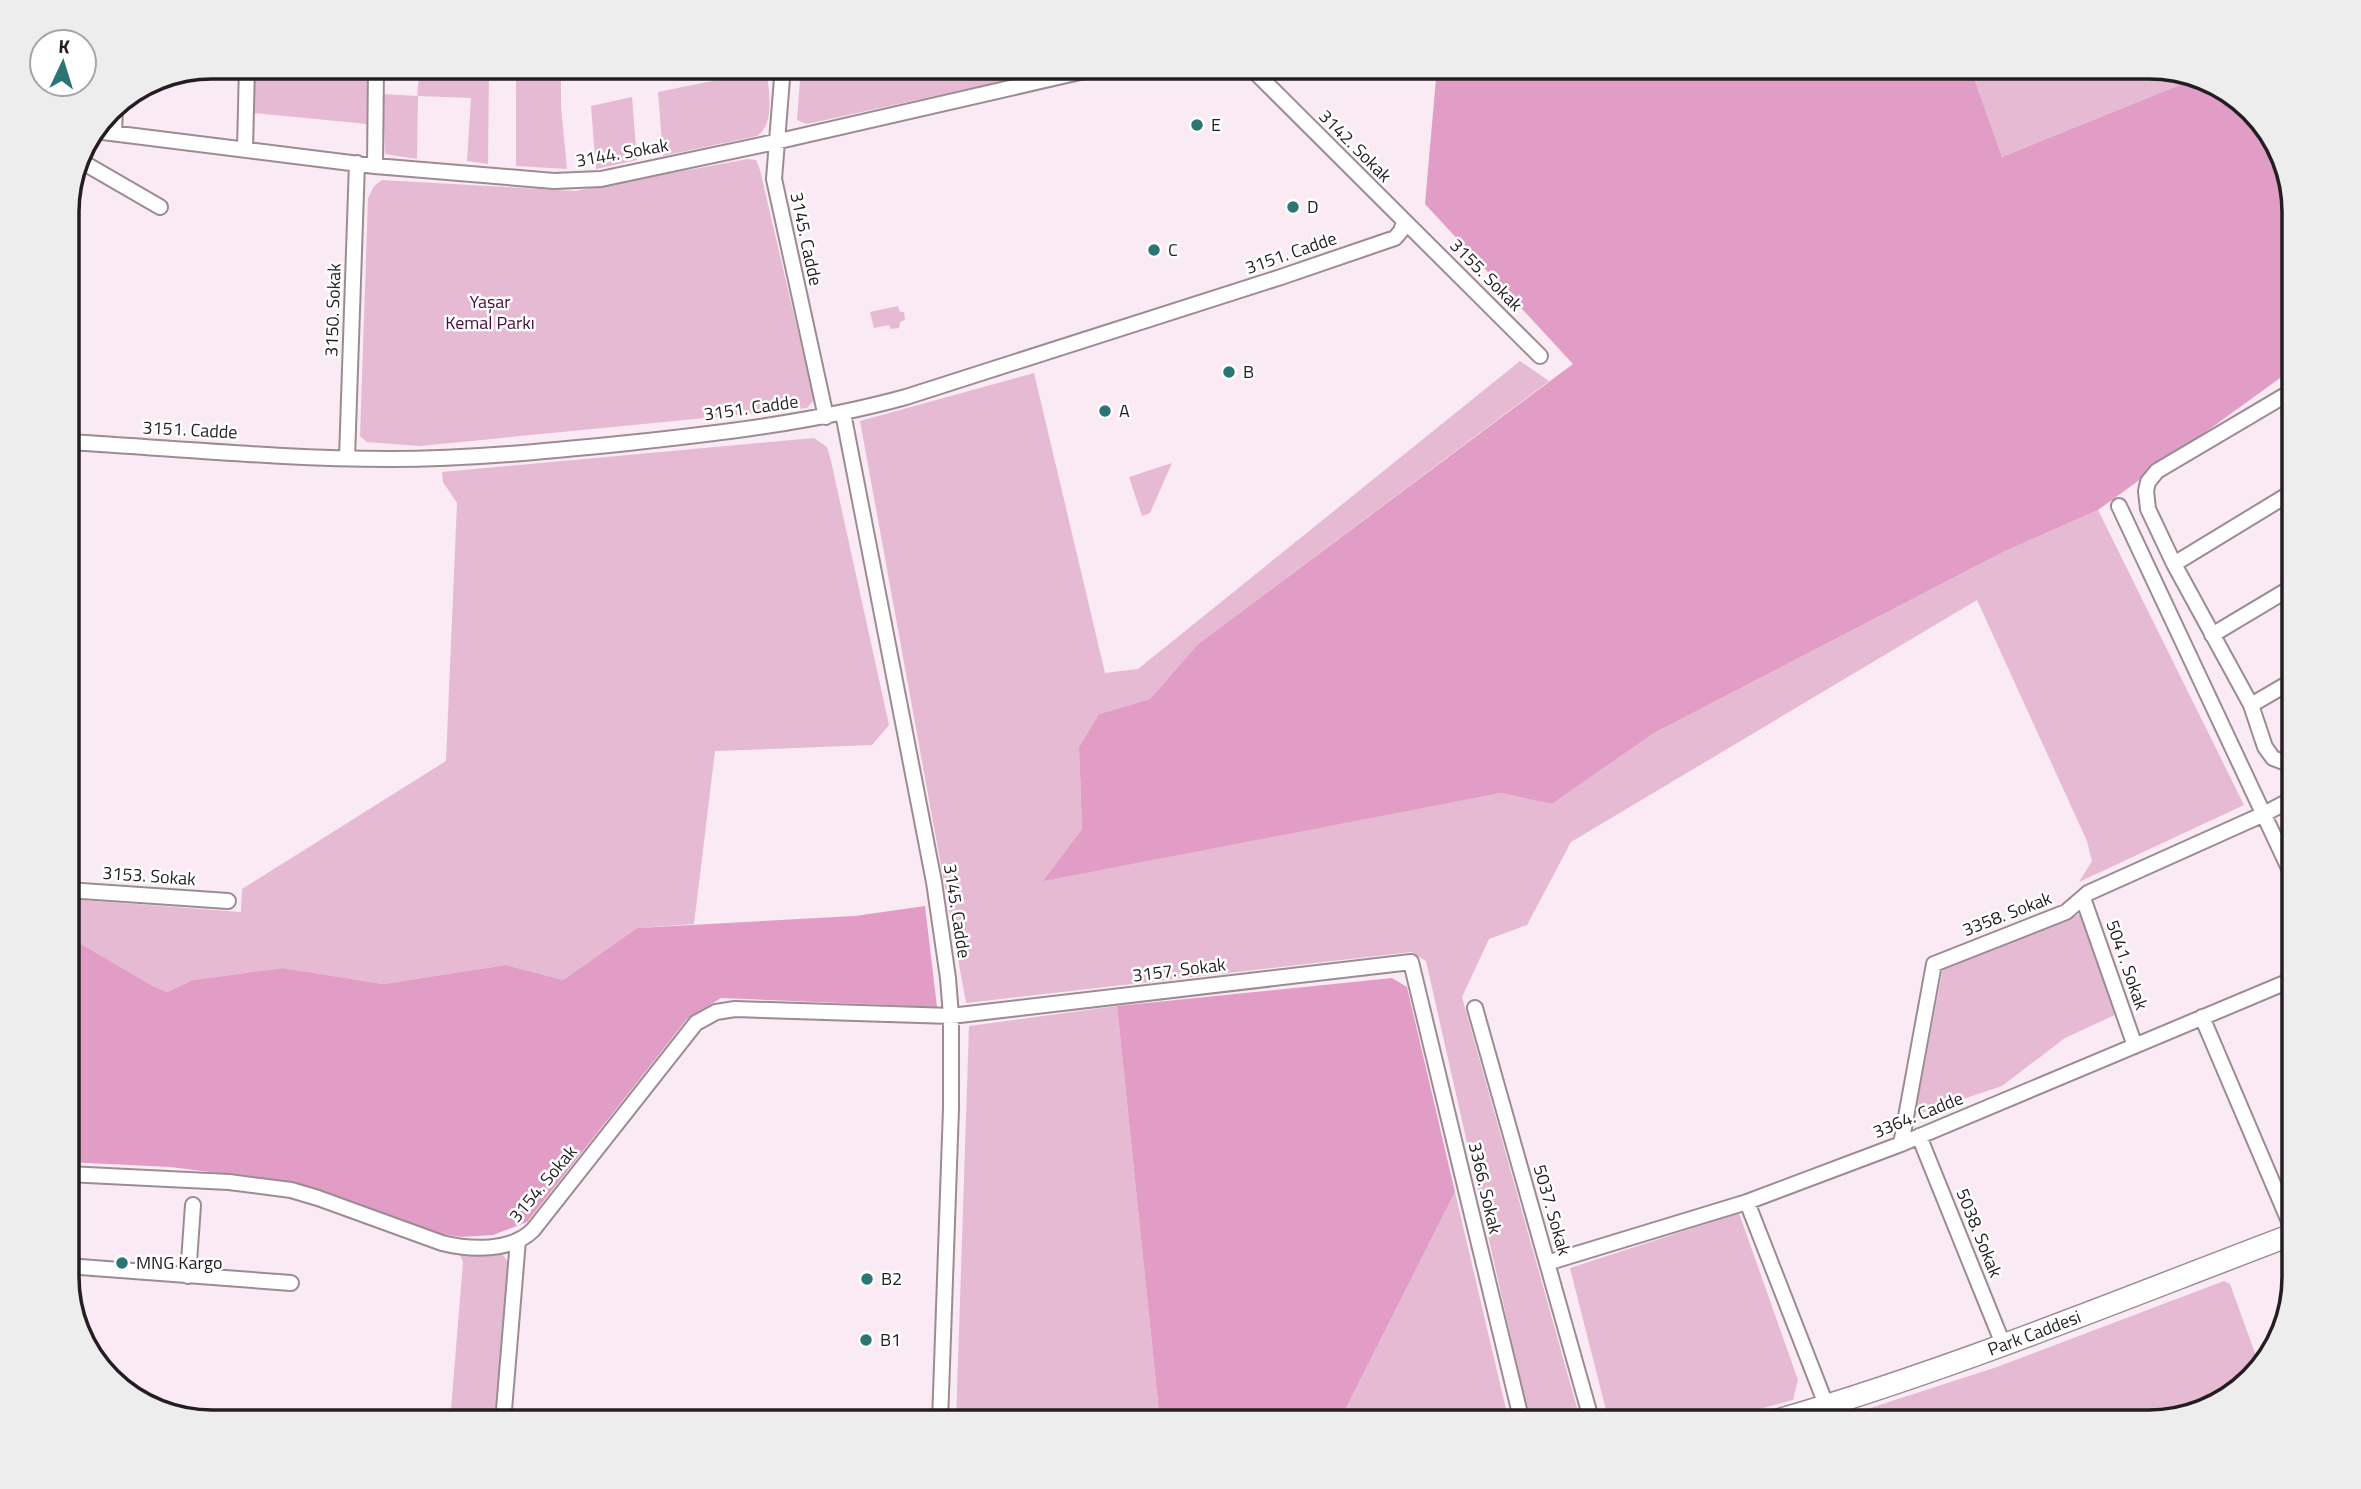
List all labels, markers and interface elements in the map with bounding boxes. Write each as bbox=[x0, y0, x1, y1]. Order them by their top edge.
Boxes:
north arrow bbox=[28, 28, 98, 98]
text: K bbox=[58, 31, 71, 60]
street label: 3142. Sokak bbox=[1313, 103, 1398, 189]
place label: E bbox=[1211, 111, 1221, 138]
marker: E bbox=[1189, 117, 1205, 133]
street label: 3144. Sokak bbox=[573, 131, 671, 174]
street label: 3145. Cadde bbox=[783, 190, 830, 288]
place label: D bbox=[1307, 193, 1319, 220]
marker: D bbox=[1285, 199, 1301, 215]
street label: 3151. Cadde bbox=[1241, 224, 1340, 281]
street label: 3155. Sokak bbox=[1444, 232, 1529, 318]
place label: C bbox=[1168, 236, 1178, 263]
marker: C bbox=[1146, 242, 1162, 258]
street label: 3150. Sokak bbox=[317, 262, 348, 357]
park label: Yaşar Kemal Parkı bbox=[445, 288, 535, 336]
place label: B bbox=[1243, 358, 1254, 385]
marker: B bbox=[1221, 364, 1237, 380]
street label: 3151. Cadde bbox=[702, 388, 800, 427]
place label: A bbox=[1119, 397, 1130, 424]
marker: A bbox=[1097, 403, 1113, 419]
street label: 3151. Cadde bbox=[142, 414, 238, 445]
street label: 3153. Sokak bbox=[101, 859, 197, 892]
street label: 3145. Cadde bbox=[937, 862, 978, 960]
street label: 3358. Sokak bbox=[1958, 884, 2056, 943]
street label: 5041. Sokak bbox=[2099, 916, 2156, 1014]
street label: 3157. Sokak bbox=[1131, 950, 1227, 989]
street label: 3364. Cadde bbox=[1869, 1084, 1967, 1145]
street label: 3154. Sokak bbox=[502, 1139, 583, 1228]
street label: 3366. Sokak bbox=[1462, 1139, 1509, 1237]
street label: 5037. Sokak bbox=[1527, 1161, 1578, 1259]
street label: 5038. Sokak bbox=[1949, 1184, 2010, 1282]
place label: MNG Kargo bbox=[136, 1249, 222, 1276]
marker: MNG Kargo bbox=[114, 1255, 130, 1271]
place label: B2 bbox=[881, 1265, 902, 1292]
marker: B2 bbox=[859, 1271, 875, 1287]
street label: Park Caddesi bbox=[1984, 1303, 2085, 1363]
place label: B1 bbox=[880, 1326, 901, 1353]
marker: B1 bbox=[858, 1332, 874, 1348]

